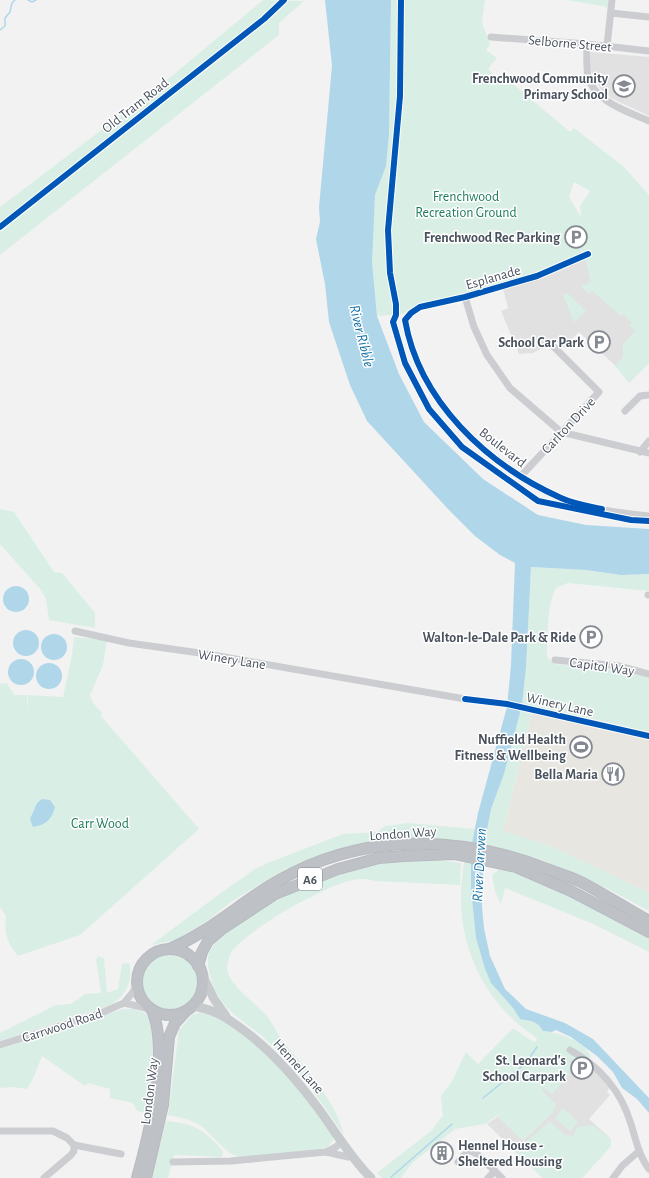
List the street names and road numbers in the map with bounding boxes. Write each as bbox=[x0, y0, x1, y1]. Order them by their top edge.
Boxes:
street label: Selborne Street bbox=[528, 33, 613, 55]
street label: Old Tram Road bbox=[100, 76, 171, 136]
street label: Esplanade bbox=[464, 263, 522, 292]
street label: Carlton Drive bbox=[539, 395, 598, 457]
street label: Boulevard bbox=[476, 425, 528, 470]
street label: Winery Lane bbox=[197, 648, 267, 672]
street label: Capitol Way bbox=[569, 656, 635, 678]
street label: Winery Lane bbox=[525, 690, 595, 719]
street label: London Way bbox=[369, 825, 437, 843]
road number: A6 bbox=[298, 868, 322, 890]
street label: Carrwood Road bbox=[21, 1006, 104, 1045]
street label: Hennel Lane bbox=[270, 1037, 326, 1097]
street label: London Way bbox=[139, 1057, 161, 1125]

